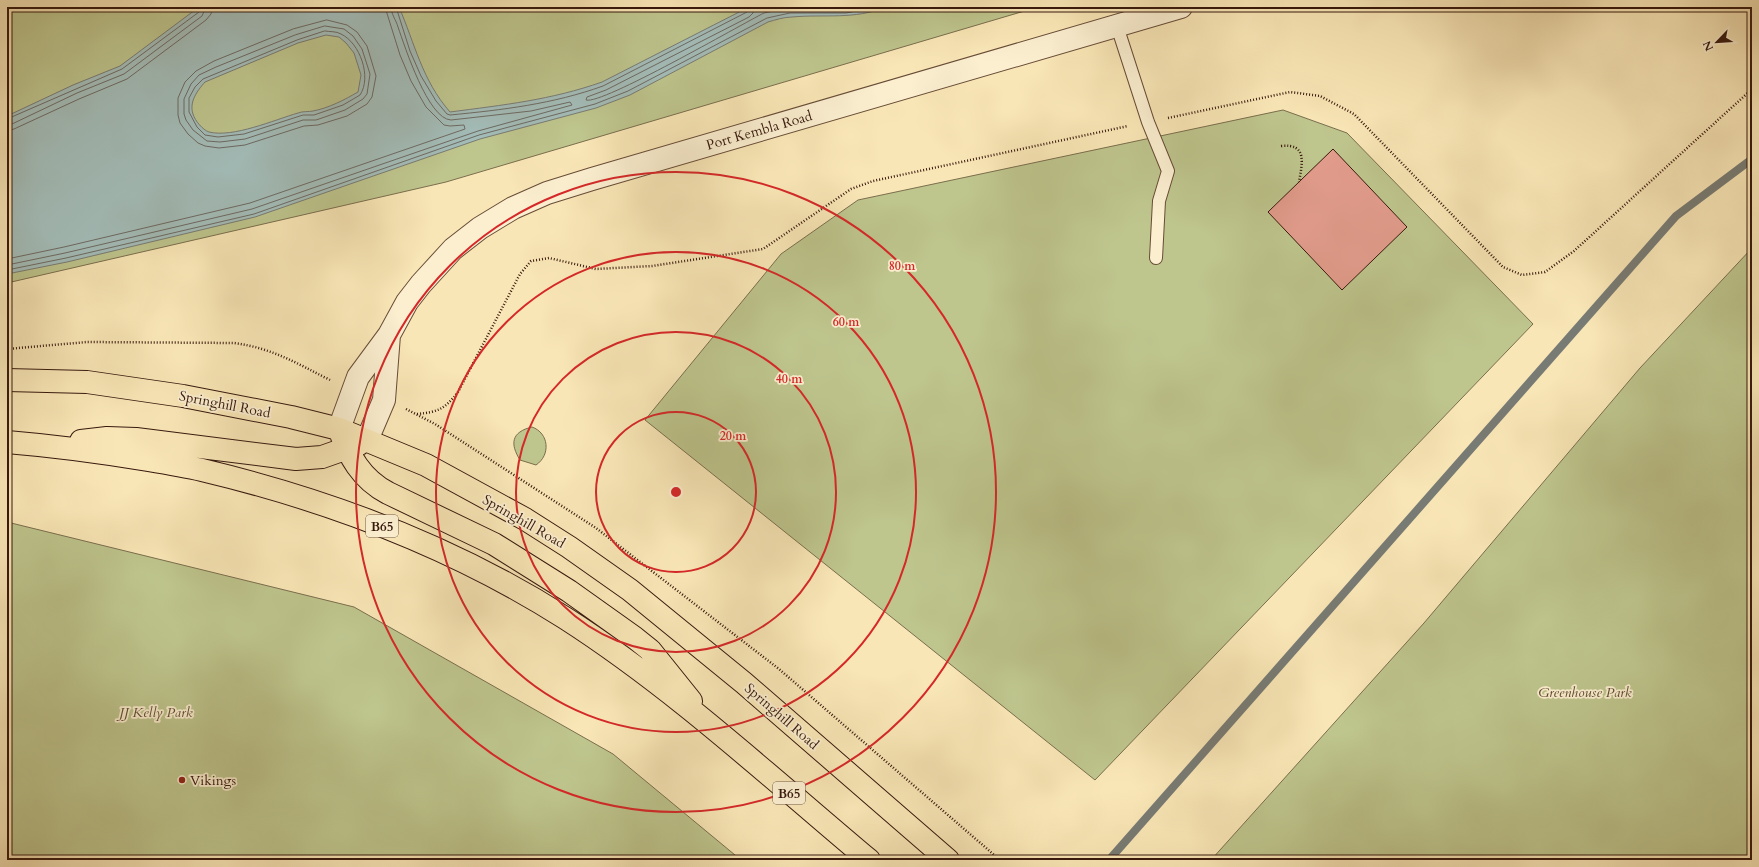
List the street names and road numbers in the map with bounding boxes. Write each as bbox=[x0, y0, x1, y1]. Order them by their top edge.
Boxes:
street label: Port Kembla Road bbox=[704, 106, 815, 155]
street label: Springhill Road bbox=[178, 386, 273, 423]
street label: Springhill Road bbox=[479, 490, 569, 553]
road number: B65 bbox=[366, 515, 398, 537]
street label: Springhill Road bbox=[740, 679, 823, 754]
road number: B65 bbox=[773, 782, 805, 804]

